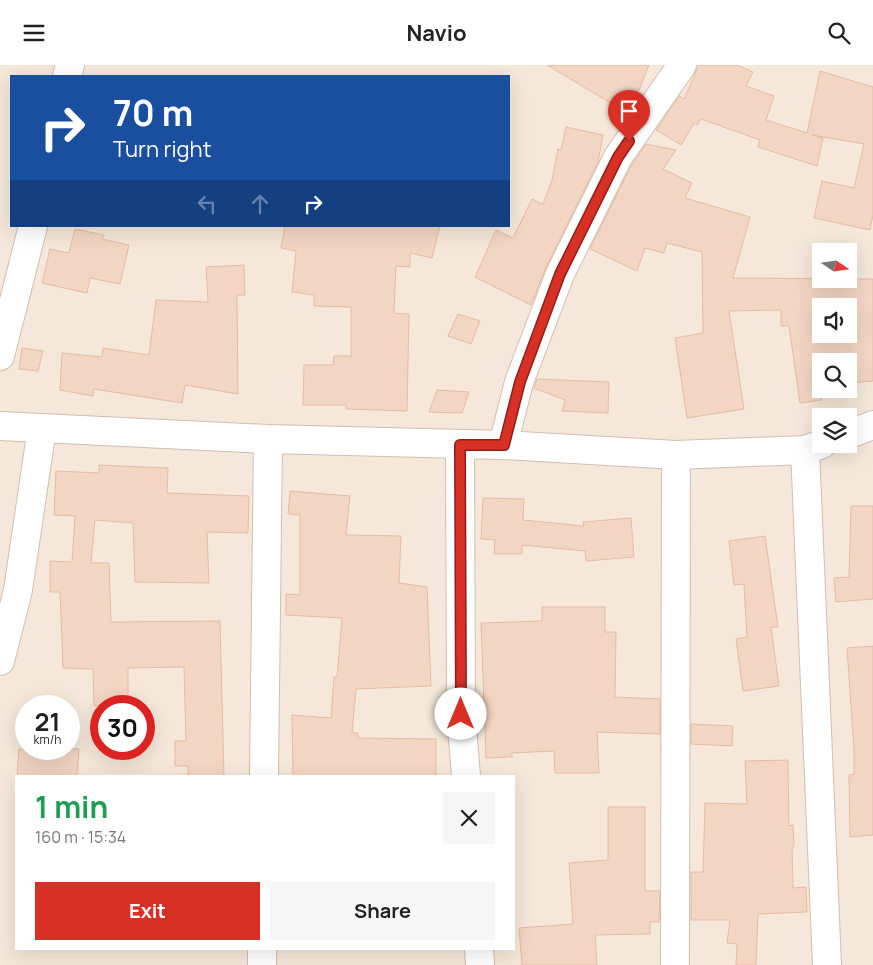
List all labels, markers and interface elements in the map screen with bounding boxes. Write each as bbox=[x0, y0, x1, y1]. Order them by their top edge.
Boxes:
text: Navio bbox=[407, 18, 466, 48]
icon: menu bbox=[20, 19, 48, 47]
icon: search bbox=[825, 19, 853, 47]
text: 70 m bbox=[113, 89, 193, 137]
pin bbox=[608, 90, 650, 141]
icon: right bbox=[30, 95, 95, 160]
icon: arrive bbox=[615, 97, 643, 125]
text: Turn right bbox=[113, 134, 211, 164]
icon: left bbox=[193, 190, 221, 218]
icon: ahead bbox=[246, 190, 274, 218]
icon: right bbox=[299, 190, 327, 218]
north arrow bbox=[812, 243, 858, 287]
map controls bbox=[812, 243, 857, 453]
button: sound bbox=[812, 298, 857, 343]
button: search bbox=[812, 353, 857, 398]
button: layers bbox=[812, 408, 857, 453]
position arrow bbox=[434, 687, 486, 739]
speed limit sign: 30 bbox=[90, 695, 155, 760]
text: 21 bbox=[35, 704, 60, 739]
text: km/h bbox=[34, 731, 61, 748]
text: 1 min bbox=[35, 786, 108, 827]
button: close bbox=[443, 792, 495, 844]
text: 160 m · 15:34 bbox=[35, 826, 126, 848]
button: Exit bbox=[35, 882, 260, 940]
button: Share bbox=[270, 882, 495, 940]

